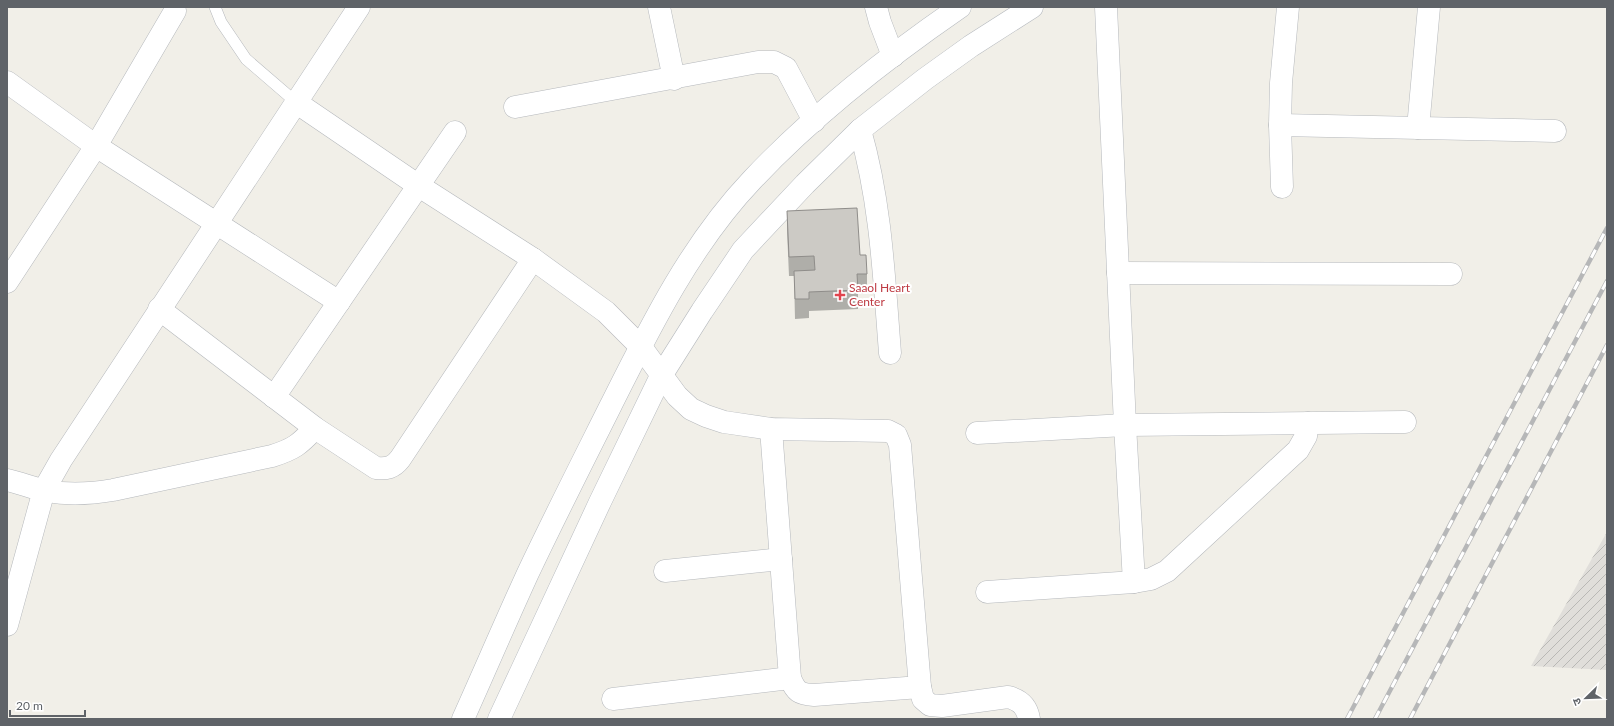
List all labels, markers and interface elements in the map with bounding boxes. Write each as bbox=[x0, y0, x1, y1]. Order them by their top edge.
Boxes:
place label: Saaol Heart Center bbox=[849, 280, 911, 309]
marker: Saaol Heart Center bbox=[834, 289, 846, 301]
north arrow bbox=[1566, 678, 1606, 718]
scale bar bbox=[10, 692, 85, 718]
text: उ bbox=[1569, 696, 1584, 708]
text: 20 m bbox=[16, 698, 43, 713]

